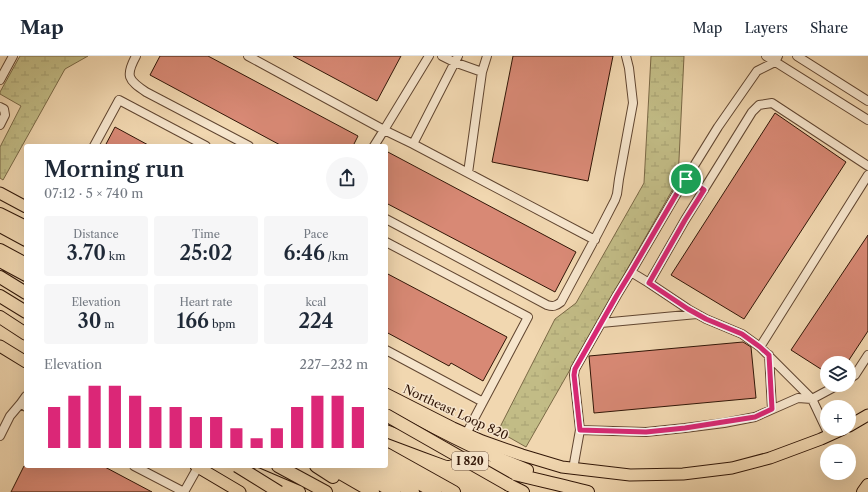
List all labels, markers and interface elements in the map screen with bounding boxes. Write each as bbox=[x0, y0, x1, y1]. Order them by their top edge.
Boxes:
text: Map bbox=[20, 16, 64, 39]
text: Map bbox=[692, 19, 722, 37]
text: Layers bbox=[744, 19, 788, 37]
text: Share bbox=[810, 19, 848, 37]
text: Morning run bbox=[44, 156, 184, 183]
button: share bbox=[326, 157, 368, 199]
pin bbox=[669, 162, 703, 196]
icon: arrive bbox=[675, 168, 697, 190]
text: 07:12 · 5 × 740 m bbox=[44, 185, 143, 201]
text: Distance bbox=[73, 227, 119, 241]
text: Time bbox=[192, 227, 220, 241]
text: Pace bbox=[304, 227, 328, 241]
text: 3.70 bbox=[67, 241, 106, 265]
text: 25:02 bbox=[180, 241, 232, 265]
text: 6:46 bbox=[284, 241, 325, 265]
text: km bbox=[106, 249, 125, 263]
text: /km bbox=[325, 249, 348, 263]
text: Elevation bbox=[71, 295, 121, 309]
text: Heart rate bbox=[179, 295, 233, 309]
text: kcal bbox=[306, 295, 326, 309]
text: 30 bbox=[77, 309, 101, 333]
text: 166 bbox=[176, 309, 209, 333]
text: 224 bbox=[298, 309, 334, 333]
text: m bbox=[101, 317, 115, 331]
text: bpm bbox=[209, 317, 236, 331]
text: Elevation bbox=[44, 356, 102, 372]
text: 227–232 m bbox=[300, 356, 368, 372]
map controls bbox=[820, 356, 856, 480]
button: layers bbox=[820, 356, 856, 392]
street label: Northeast Loop 820 bbox=[401, 381, 511, 443]
button: + bbox=[820, 400, 856, 436]
button: − bbox=[820, 444, 856, 480]
road number: I 820 bbox=[452, 452, 488, 470]

